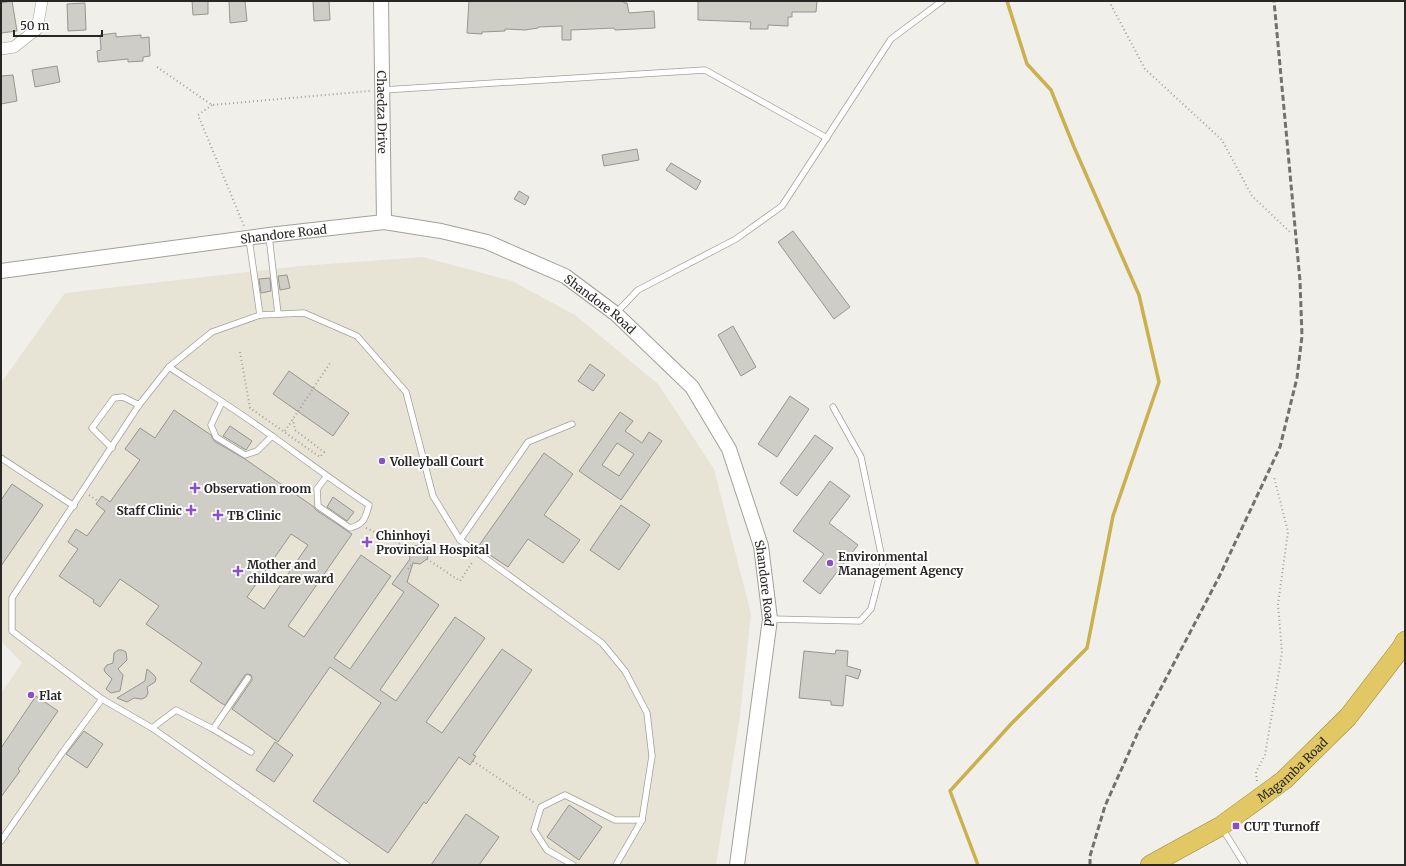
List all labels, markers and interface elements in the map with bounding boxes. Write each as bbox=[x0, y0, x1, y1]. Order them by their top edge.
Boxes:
scale bar bbox=[14, 12, 102, 38]
text: 50 m bbox=[20, 18, 49, 33]
street label: Chaedza Drive bbox=[374, 70, 391, 154]
street label: Shandore Road bbox=[239, 221, 328, 246]
street label: Shandore Road bbox=[562, 271, 639, 337]
place label: Volleyball Court bbox=[389, 454, 484, 469]
marker: Volleyball Court bbox=[377, 456, 387, 466]
place label: Observation room bbox=[204, 481, 311, 496]
marker: Observation room bbox=[189, 482, 201, 494]
place label: Staff Clinic bbox=[117, 503, 182, 518]
marker: Staff Clinic bbox=[185, 504, 197, 516]
place label: TB Clinic bbox=[227, 508, 281, 523]
marker: TB Clinic bbox=[212, 509, 224, 521]
place label: Chinhoyi Provincial Hospital bbox=[376, 528, 489, 557]
marker: Chinhoyi Provincial Hospital bbox=[361, 536, 373, 548]
street label: Shandore Road bbox=[752, 538, 778, 627]
place label: Environmental Management Agency bbox=[838, 549, 964, 578]
place label: Mother and childcare ward bbox=[247, 557, 334, 586]
marker: Environmental Management Agency bbox=[825, 558, 835, 568]
marker: Mother and childcare ward bbox=[232, 565, 244, 577]
place label: Flat bbox=[39, 688, 62, 703]
marker: Flat bbox=[26, 690, 36, 700]
street label: Magamba Road bbox=[1254, 734, 1330, 805]
place label: CUT Turnoff bbox=[1244, 819, 1321, 834]
marker: CUT Turnoff bbox=[1231, 821, 1241, 831]

